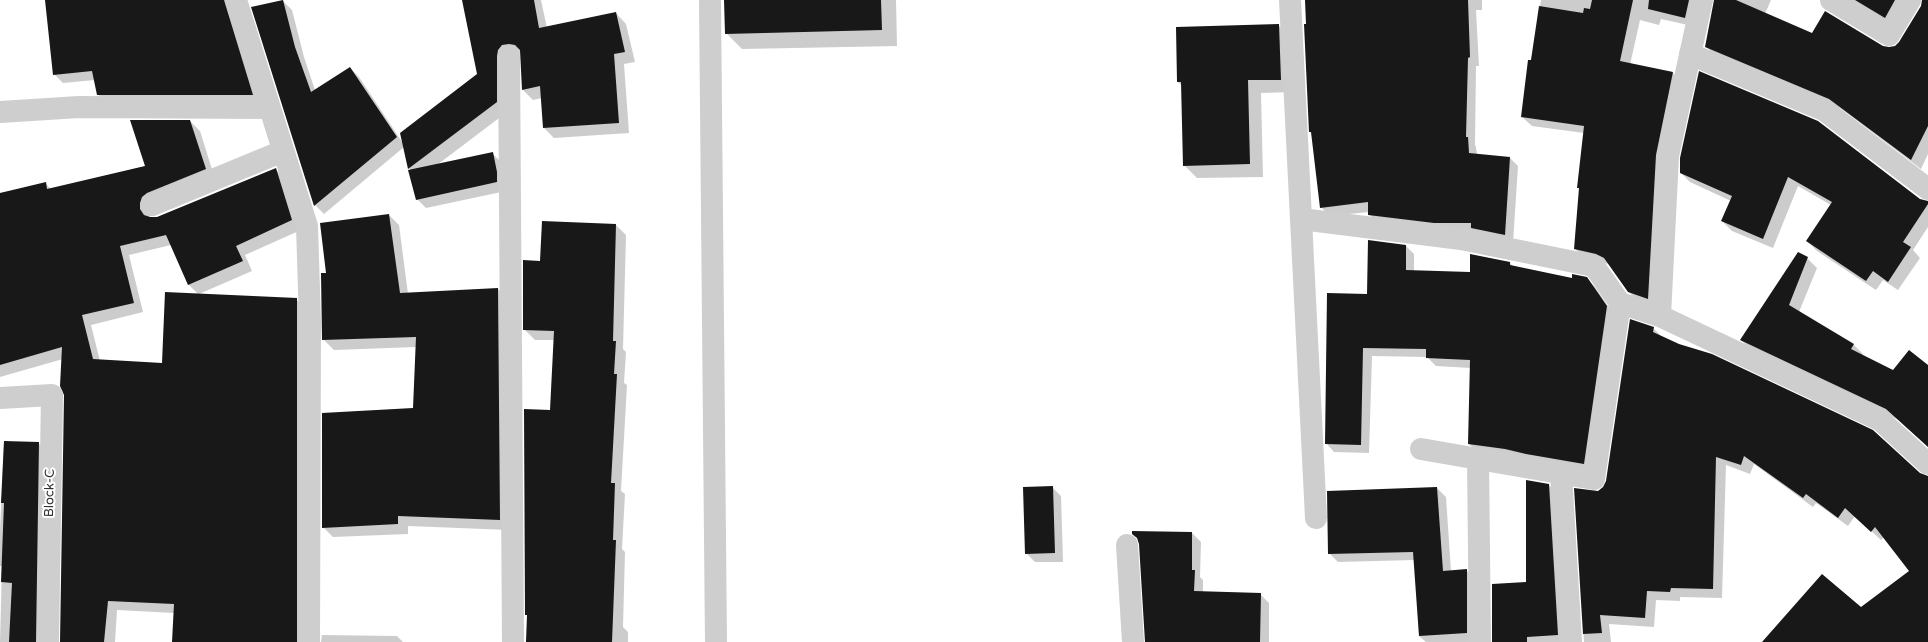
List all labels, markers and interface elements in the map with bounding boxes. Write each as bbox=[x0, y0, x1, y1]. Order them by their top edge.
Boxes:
street label: Block-C bbox=[42, 469, 58, 517]

